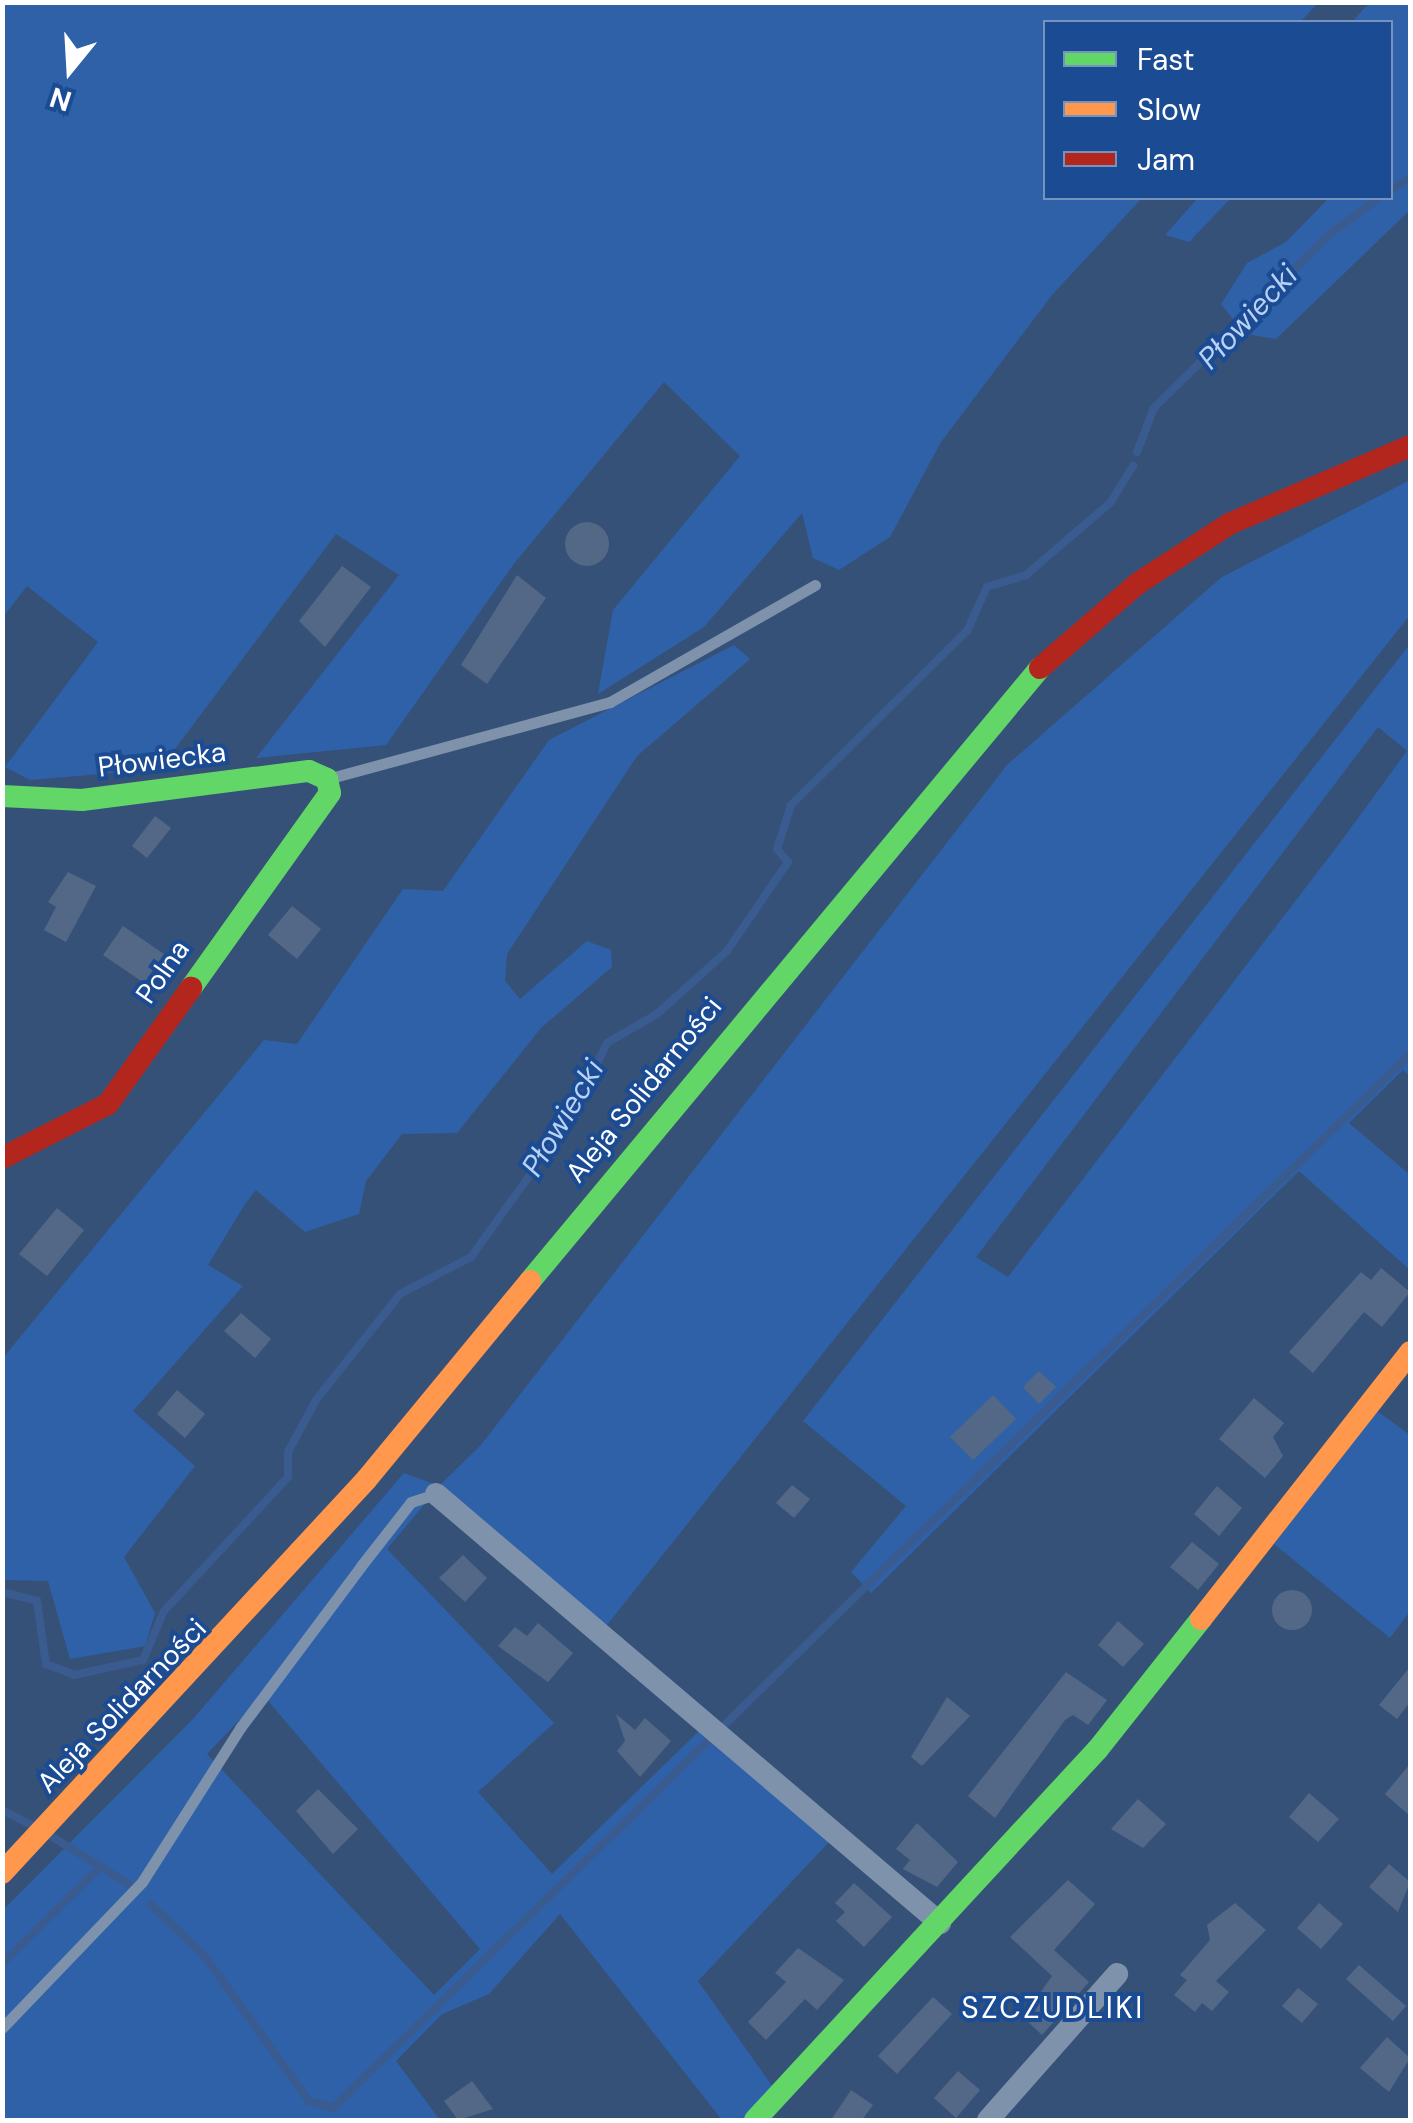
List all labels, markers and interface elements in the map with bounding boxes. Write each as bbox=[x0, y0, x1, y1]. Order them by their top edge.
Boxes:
north arrow bbox=[20, 20, 120, 120]
legend bbox=[1043, 20, 1393, 200]
text: Fast bbox=[1137, 40, 1195, 79]
text: N bbox=[45, 78, 76, 120]
text: Slow bbox=[1137, 90, 1201, 129]
text: Jam bbox=[1137, 140, 1195, 179]
water label: Płowiecki bbox=[1191, 257, 1305, 377]
street label: Płowiecka bbox=[96, 735, 228, 785]
street label: Polna bbox=[129, 934, 197, 1010]
street label: Aleja Solidarności bbox=[559, 991, 729, 1189]
water label: Płowiecki bbox=[514, 1053, 612, 1183]
street label: Aleja Solidarności bbox=[30, 1612, 214, 1800]
district label: SZCZUDLIKI bbox=[961, 1990, 1145, 2026]

